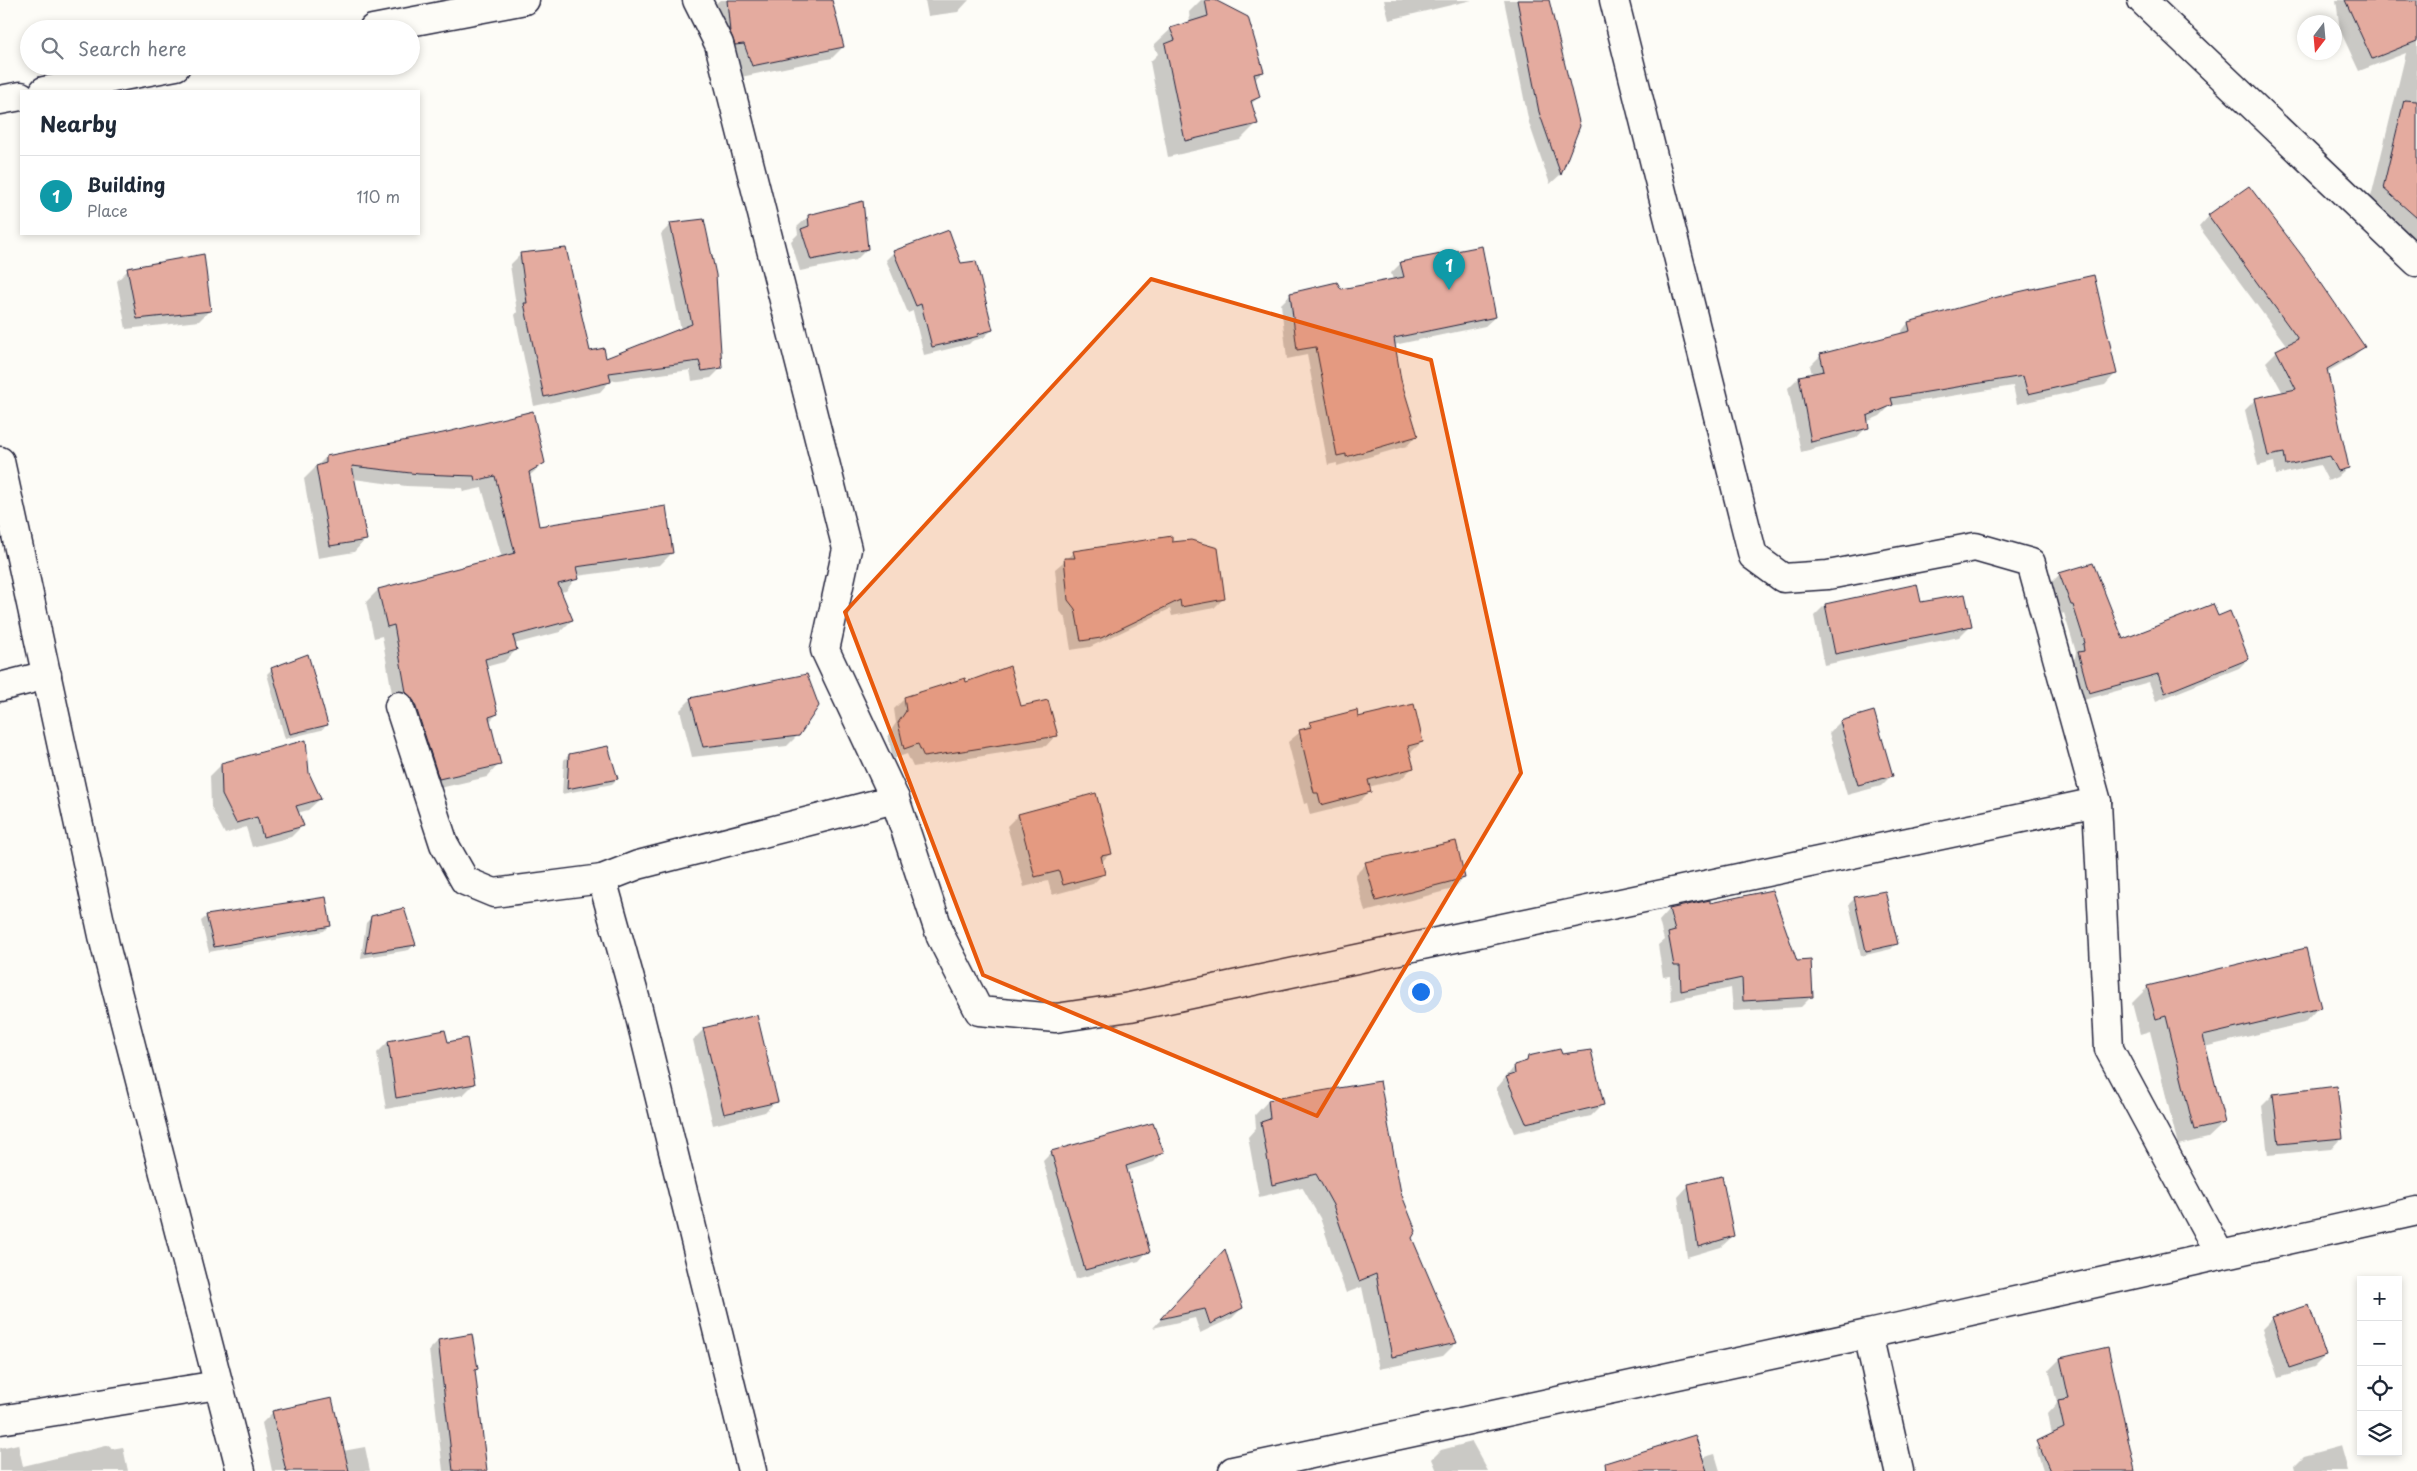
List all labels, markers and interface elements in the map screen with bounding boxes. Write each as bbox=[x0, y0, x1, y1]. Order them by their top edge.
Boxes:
north arrow bbox=[2297, 15, 2342, 60]
search box bbox=[20, 20, 420, 75]
icon: search bbox=[38, 34, 66, 62]
text: Search here bbox=[78, 34, 187, 62]
text: Nearby bbox=[40, 107, 117, 139]
text: Building bbox=[87, 170, 165, 198]
text: 1 bbox=[52, 184, 60, 208]
text: 110 m bbox=[357, 184, 400, 208]
text: Place bbox=[87, 198, 128, 222]
pin: 1 bbox=[1433, 249, 1465, 290]
your location bbox=[1408, 979, 1434, 1005]
map controls bbox=[2357, 1276, 2402, 1456]
button: + bbox=[2357, 1276, 2402, 1321]
button: − bbox=[2357, 1321, 2402, 1366]
button: locate bbox=[2357, 1366, 2402, 1411]
button: layers bbox=[2357, 1411, 2402, 1456]

